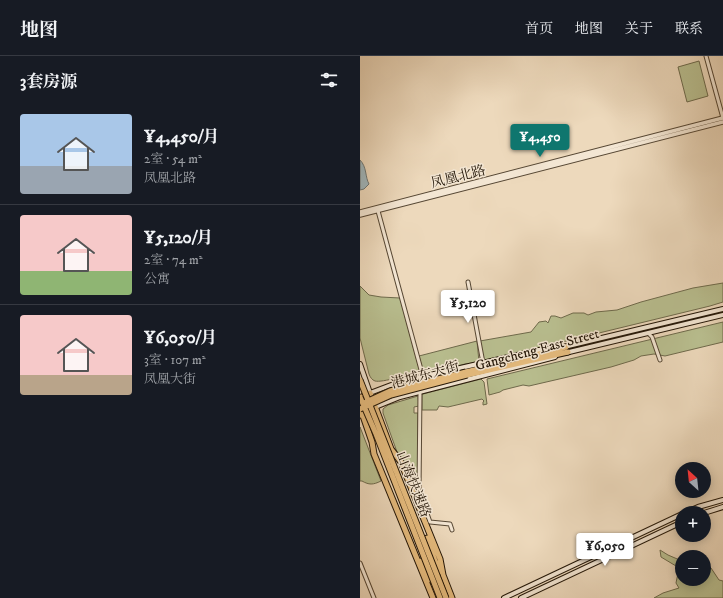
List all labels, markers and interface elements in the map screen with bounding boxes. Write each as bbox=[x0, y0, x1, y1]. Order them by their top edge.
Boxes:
text: 地图 bbox=[20, 19, 58, 42]
text: 首页 bbox=[525, 20, 553, 38]
text: 地图 bbox=[575, 20, 603, 38]
text: 关于 bbox=[625, 20, 653, 38]
text: 联系 bbox=[675, 20, 703, 38]
icon: filters bbox=[318, 69, 340, 91]
text: 3套房源 bbox=[20, 71, 77, 93]
pin: ¥4,450 bbox=[507, 124, 573, 158]
text: ¥4,450/月 bbox=[144, 126, 219, 148]
text: ¥4,450 bbox=[519, 129, 561, 145]
icon: home bbox=[52, 130, 100, 178]
text: 2室 · 54 m² bbox=[144, 151, 202, 167]
street label: 凤凰北路 bbox=[429, 161, 488, 192]
text: 凤凰北路 bbox=[144, 170, 196, 186]
text: ¥5,120/月 bbox=[144, 227, 213, 249]
icon: home bbox=[52, 231, 100, 279]
text: 2室 · 74 m² bbox=[144, 252, 203, 268]
text: 公寓 bbox=[144, 271, 170, 287]
pin: ¥5,120 bbox=[435, 290, 501, 324]
text: ¥5,120 bbox=[450, 295, 486, 311]
street label: Gangcheng East Street bbox=[473, 325, 602, 375]
text: ¥6,050/月 bbox=[144, 327, 217, 349]
icon: home bbox=[52, 331, 100, 379]
text: 3室 · 107 m² bbox=[144, 352, 206, 368]
street label: 港城东大街 bbox=[389, 357, 461, 393]
text: 凤凰大街 bbox=[144, 371, 196, 387]
street label: 山海快速路 bbox=[392, 449, 435, 520]
north arrow bbox=[675, 462, 711, 498]
map controls bbox=[675, 462, 711, 586]
button: + bbox=[675, 506, 711, 542]
pin: ¥6,050 bbox=[572, 533, 638, 567]
text: ¥6,050 bbox=[585, 538, 625, 554]
button: − bbox=[675, 550, 711, 586]

